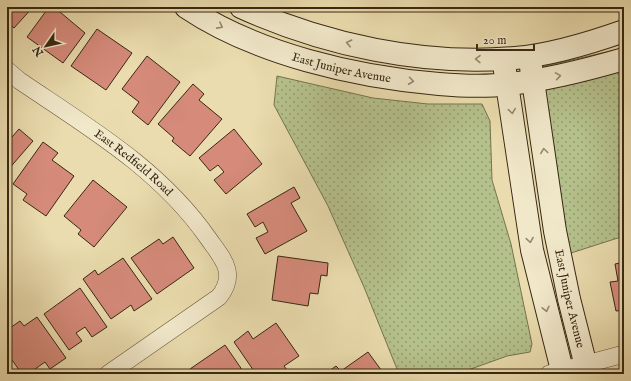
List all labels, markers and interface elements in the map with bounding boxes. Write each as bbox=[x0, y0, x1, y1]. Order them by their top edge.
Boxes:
one-way arrow bbox=[216, 21, 223, 29]
north arrow bbox=[26, 26, 66, 66]
scale bar bbox=[477, 26, 534, 52]
text: 20 m bbox=[483, 33, 506, 48]
one-way arrow bbox=[346, 40, 352, 48]
text: N bbox=[30, 43, 48, 60]
street label: East Juniper Avenue bbox=[290, 49, 392, 86]
one-way arrow bbox=[475, 55, 481, 63]
one-way arrow bbox=[555, 72, 561, 81]
one-way arrow bbox=[408, 76, 414, 85]
one-way arrow bbox=[507, 108, 516, 114]
street label: East Redfield Road bbox=[91, 126, 177, 199]
one-way arrow bbox=[540, 148, 549, 154]
one-way arrow bbox=[526, 237, 534, 243]
street label: East Juniper Avenue bbox=[551, 248, 589, 350]
one-way arrow bbox=[541, 306, 549, 312]

